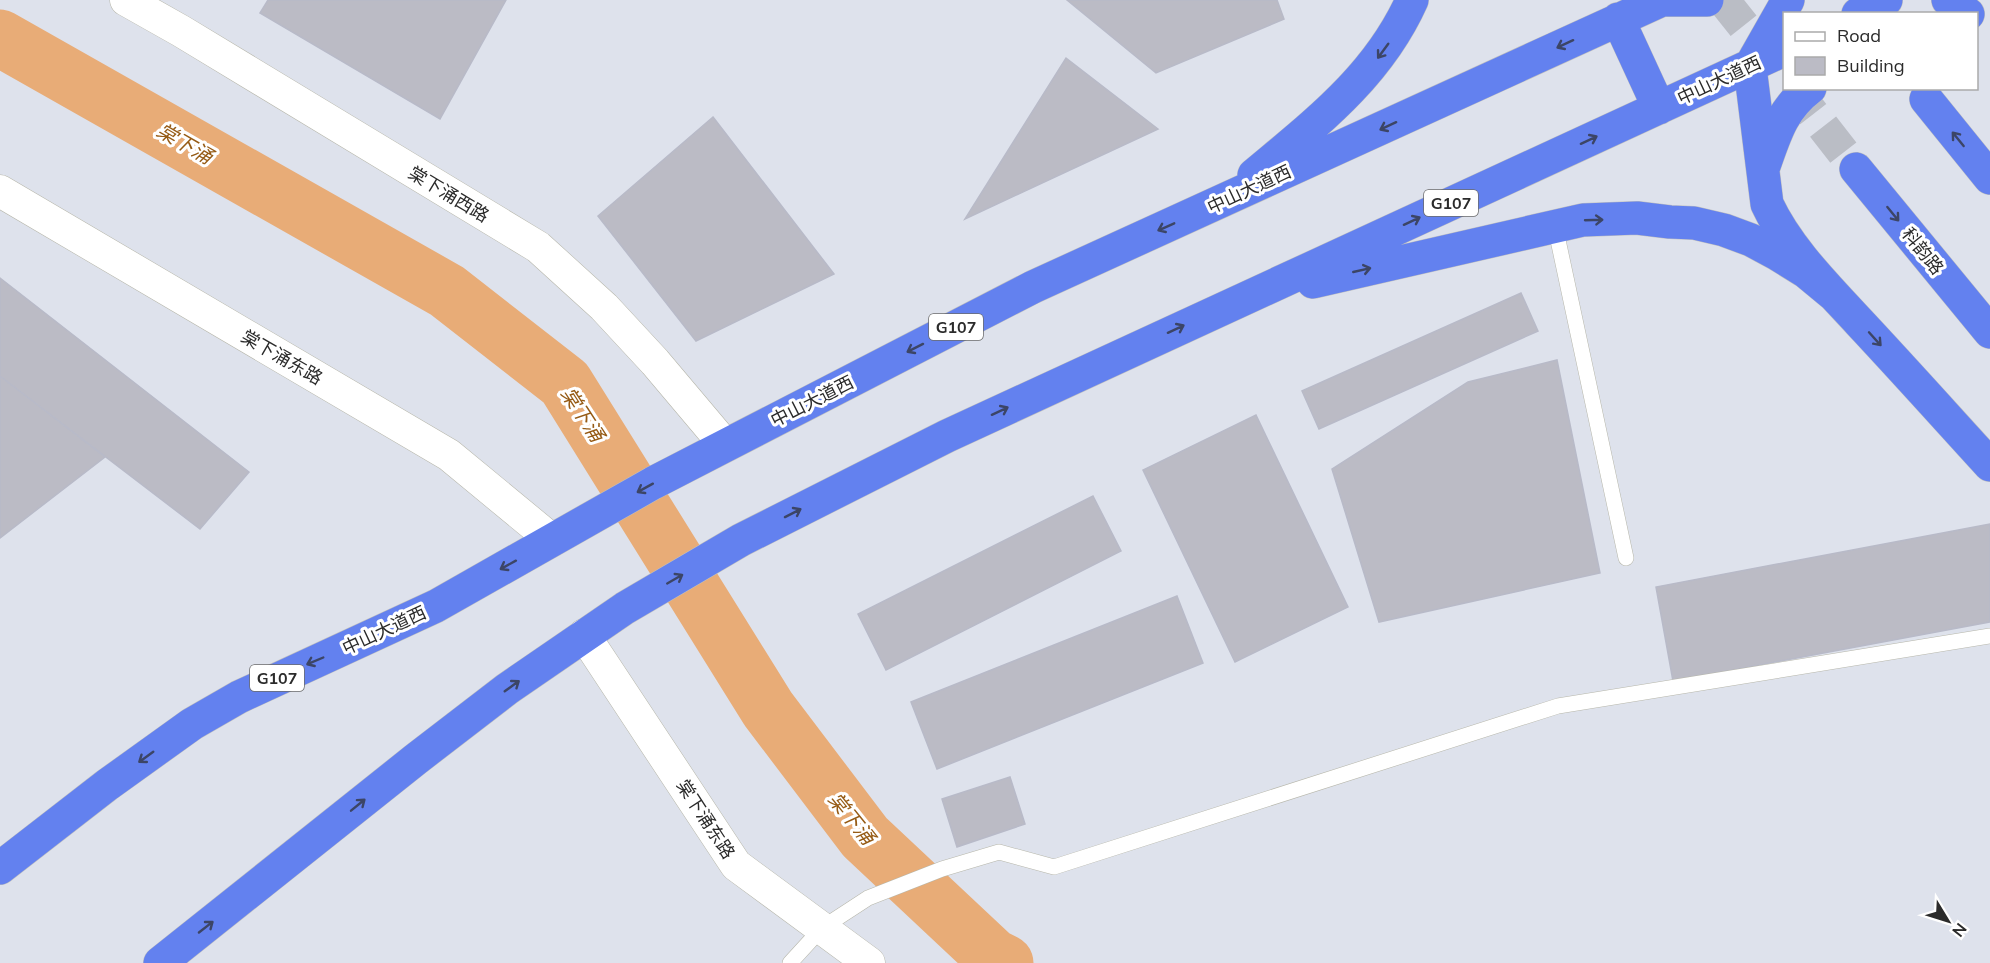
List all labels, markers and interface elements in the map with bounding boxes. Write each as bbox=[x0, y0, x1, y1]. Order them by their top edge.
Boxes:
legend bbox=[1783, 12, 1978, 90]
text: Road bbox=[1837, 24, 1881, 47]
one-way arrow bbox=[1556, 39, 1574, 50]
one-way arrow bbox=[1377, 42, 1389, 58]
street label: 中山大道西 bbox=[1673, 51, 1765, 109]
text: Building bbox=[1837, 54, 1905, 77]
water label: 棠下涌 bbox=[153, 117, 219, 170]
one-way arrow bbox=[1379, 120, 1397, 132]
one-way arrow bbox=[1951, 132, 1965, 147]
one-way arrow bbox=[1579, 133, 1597, 145]
street label: 中山大道西 bbox=[1203, 160, 1295, 218]
street label: 棠下涌西路 bbox=[405, 161, 493, 227]
road number: G107 bbox=[1424, 190, 1478, 216]
one-way arrow bbox=[1886, 206, 1899, 222]
one-way arrow bbox=[1402, 214, 1420, 226]
one-way arrow bbox=[1583, 214, 1603, 225]
one-way arrow bbox=[1158, 221, 1176, 233]
street label: 科韵路 bbox=[1897, 223, 1949, 279]
one-way arrow bbox=[1352, 264, 1371, 276]
road number: G107 bbox=[929, 314, 983, 340]
one-way arrow bbox=[1167, 322, 1185, 334]
street label: 棠下涌东路 bbox=[237, 325, 327, 389]
one-way arrow bbox=[1868, 331, 1882, 346]
one-way arrow bbox=[906, 342, 924, 354]
street label: 中山大道西 bbox=[767, 370, 857, 432]
water label: 棠下涌 bbox=[556, 382, 611, 448]
one-way arrow bbox=[990, 405, 1008, 417]
one-way arrow bbox=[637, 482, 654, 494]
one-way arrow bbox=[784, 507, 801, 519]
one-way arrow bbox=[500, 559, 517, 571]
one-way arrow bbox=[666, 572, 683, 584]
street label: 中山大道西 bbox=[338, 601, 430, 659]
one-way arrow bbox=[306, 656, 325, 667]
road number: G107 bbox=[250, 665, 304, 691]
one-way arrow bbox=[504, 680, 520, 692]
one-way arrow bbox=[139, 751, 155, 763]
street label: 棠下涌东路 bbox=[672, 775, 740, 863]
water label: 棠下涌 bbox=[823, 787, 882, 851]
one-way arrow bbox=[350, 799, 366, 812]
north arrow bbox=[1918, 891, 1978, 951]
text: N bbox=[1948, 919, 1971, 941]
one-way arrow bbox=[198, 921, 214, 934]

